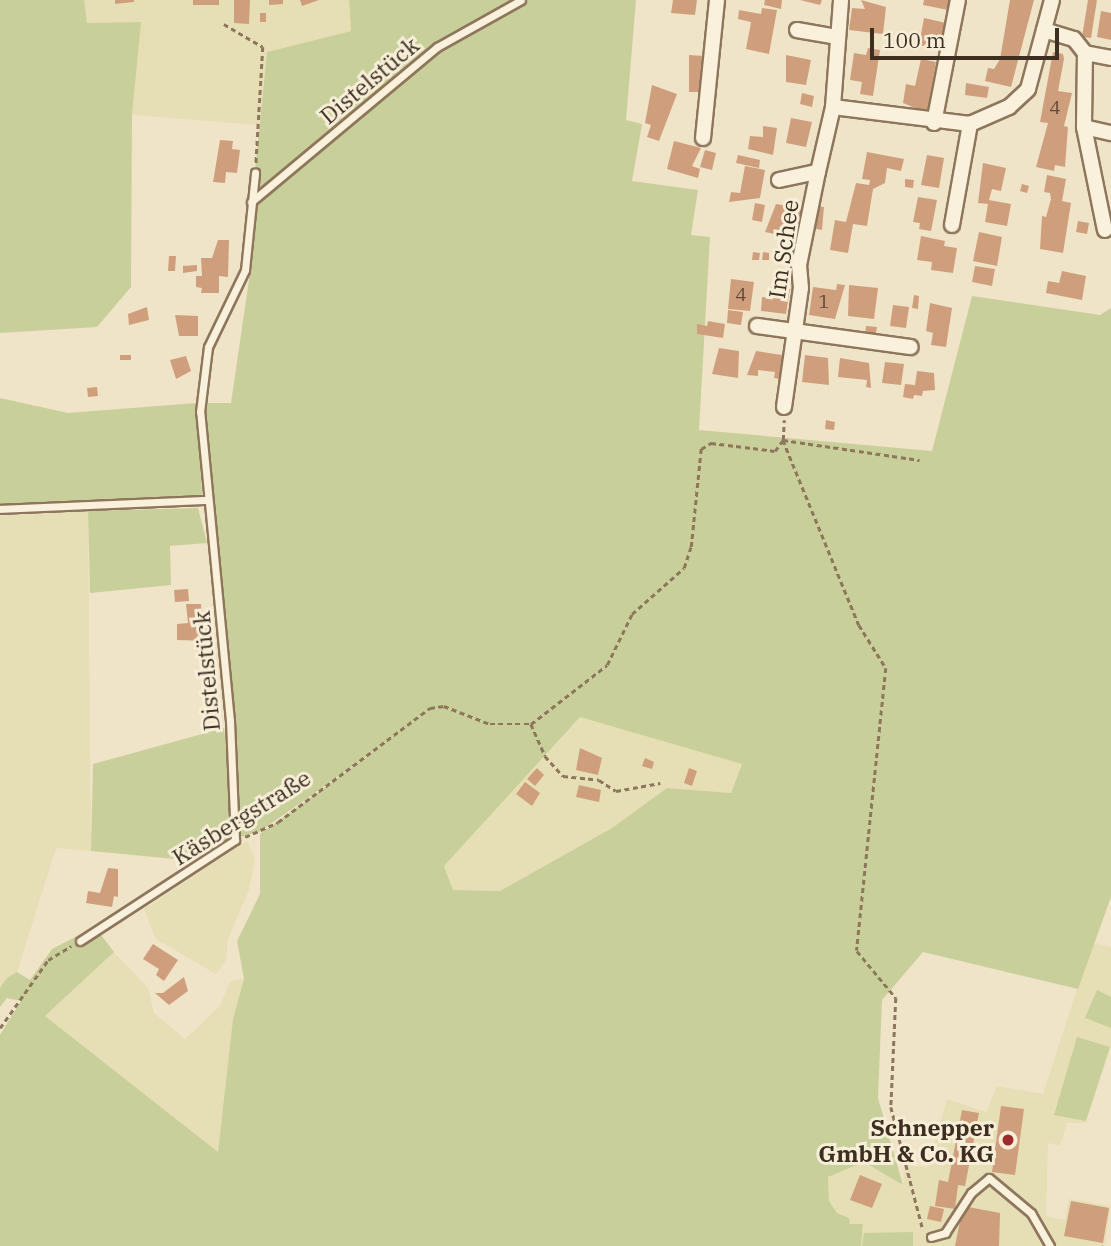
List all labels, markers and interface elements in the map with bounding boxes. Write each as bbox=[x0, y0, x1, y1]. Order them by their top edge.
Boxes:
scale bar bbox=[873, 14, 1062, 58]
text: 100 m bbox=[883, 26, 946, 54]
street label: Distelstück bbox=[314, 31, 424, 129]
house number: 4 bbox=[1049, 97, 1061, 119]
street label: Im Schee bbox=[762, 198, 804, 300]
house number: 4 bbox=[735, 284, 747, 306]
house number: 1 bbox=[818, 291, 830, 313]
street label: Distelstück bbox=[187, 610, 225, 732]
street label: Käsbergstraße bbox=[167, 764, 315, 870]
place label: Schnepper GmbH & Co. KG bbox=[818, 1113, 994, 1167]
marker: Schnepper GmbH & Co. KG bbox=[1000, 1132, 1016, 1148]

